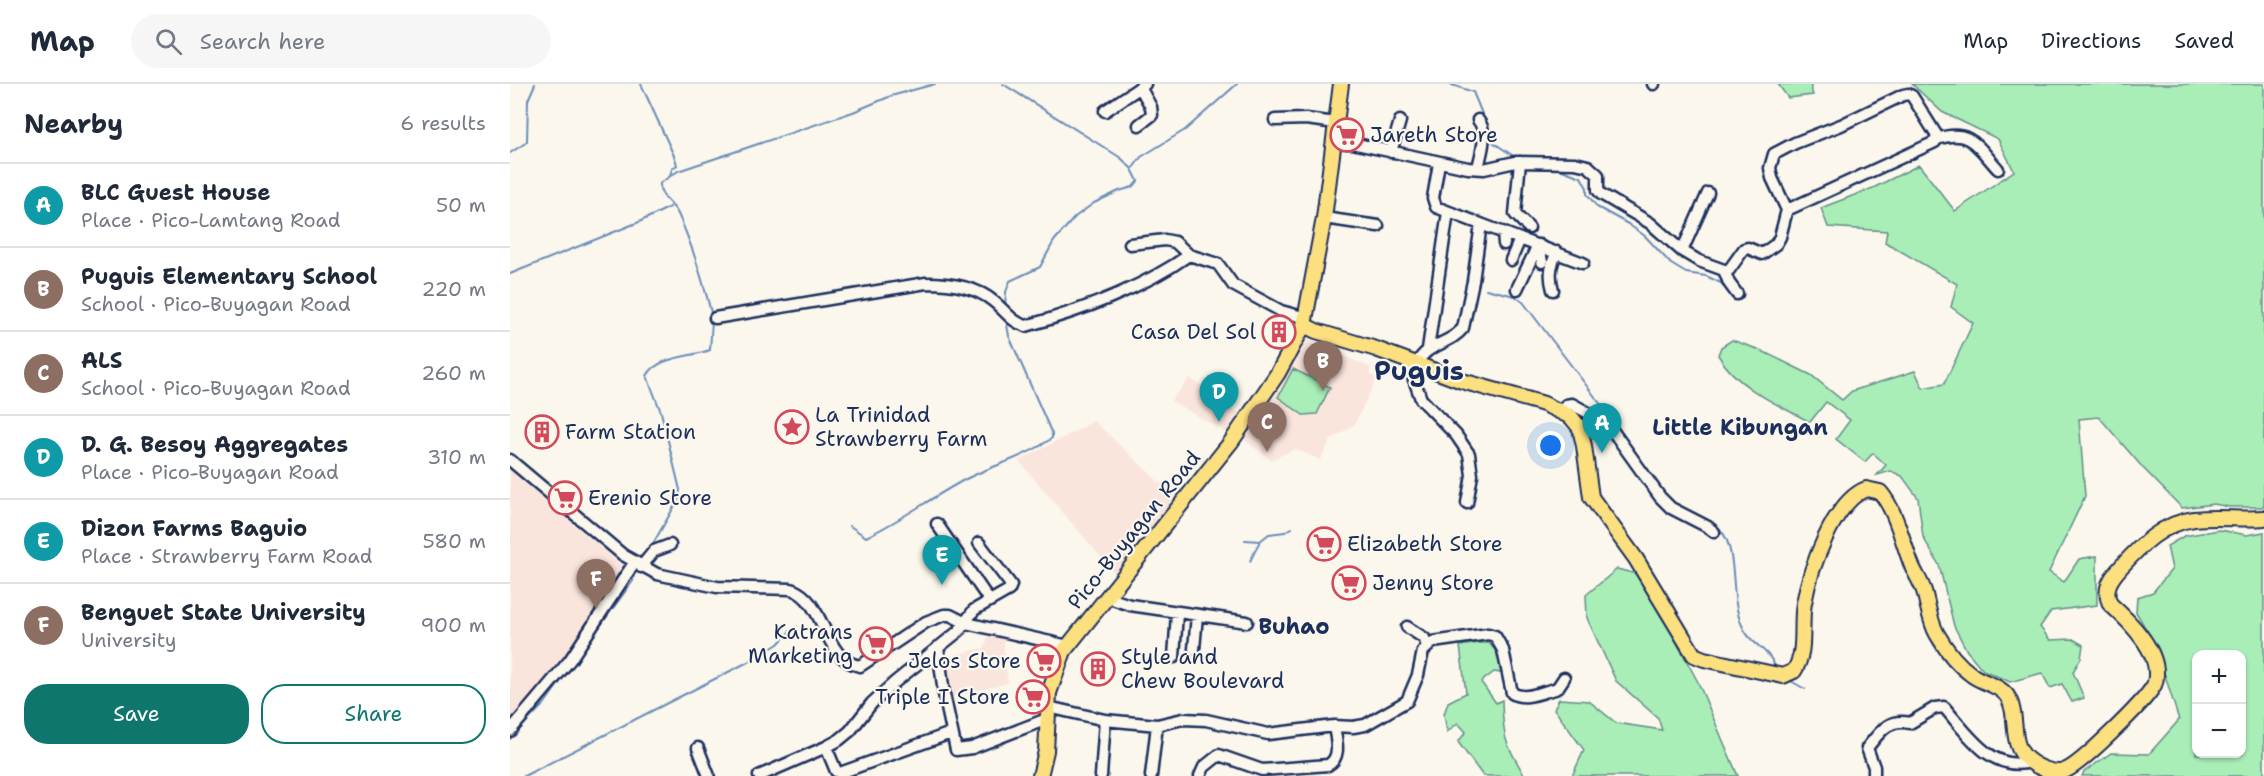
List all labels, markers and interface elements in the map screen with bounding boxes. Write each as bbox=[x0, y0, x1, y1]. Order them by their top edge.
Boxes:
search box bbox=[131, 14, 551, 68]
text: Map bbox=[30, 22, 95, 60]
icon: search bbox=[152, 25, 185, 58]
text: Search here bbox=[200, 27, 325, 56]
text: Map bbox=[1963, 27, 2008, 55]
text: Directions bbox=[2041, 27, 2141, 55]
text: Saved bbox=[2174, 27, 2234, 55]
text: Nearby bbox=[24, 106, 123, 141]
text: 6 results bbox=[400, 110, 486, 136]
supermarket icon: Jareth Store bbox=[1329, 117, 1365, 153]
place label: Jareth Store bbox=[1370, 121, 1498, 149]
text: BLC Guest House bbox=[81, 178, 270, 207]
text: A bbox=[36, 192, 51, 218]
text: 50 m bbox=[436, 192, 486, 218]
text: Place · Pico-Lamtang Road bbox=[81, 207, 340, 233]
text: Puguis Elementary School bbox=[81, 262, 377, 291]
text: B bbox=[37, 276, 50, 302]
text: 220 m bbox=[422, 276, 486, 302]
text: School · Pico-Buyagan Road bbox=[81, 291, 351, 317]
building icon: Casa Del Sol bbox=[1261, 314, 1297, 350]
place label: Casa Del Sol bbox=[1131, 318, 1257, 346]
pin: B bbox=[1304, 342, 1342, 391]
text: ALS bbox=[81, 346, 122, 375]
district label: Puguis bbox=[1374, 352, 1464, 389]
text: C bbox=[37, 360, 50, 386]
text: 260 m bbox=[421, 360, 486, 386]
pin: D bbox=[1200, 372, 1238, 422]
text: School · Pico-Buyagan Road bbox=[81, 375, 351, 401]
place label: La Trinidad Strawberry Farm bbox=[815, 401, 987, 453]
pin: C bbox=[1248, 402, 1287, 452]
pin: A bbox=[1582, 404, 1622, 453]
place icon: La Trinidad Strawberry Farm bbox=[774, 409, 810, 445]
district label: Little Kibungan bbox=[1652, 413, 1828, 442]
building icon: Farm Station bbox=[524, 414, 560, 450]
place label: Farm Station bbox=[565, 418, 696, 446]
text: D. G. Besoy Aggregates bbox=[81, 430, 348, 459]
your location bbox=[1536, 431, 1565, 460]
text: D bbox=[36, 444, 51, 470]
text: 310 m bbox=[427, 444, 486, 470]
street label: Pico-Buyagan Road bbox=[1061, 445, 1207, 615]
text: Place · Pico-Buyagan Road bbox=[81, 459, 339, 485]
supermarket icon: Erenio Store bbox=[547, 480, 583, 516]
place label: Erenio Store bbox=[588, 484, 712, 512]
text: Dizon Farms Baguio bbox=[81, 514, 307, 543]
supermarket icon: Elizabeth Store bbox=[1306, 526, 1342, 562]
text: E bbox=[37, 528, 50, 554]
text: 580 m bbox=[423, 528, 486, 554]
place label: Elizabeth Store bbox=[1347, 530, 1503, 558]
pin: E bbox=[922, 536, 962, 585]
text: Place · Strawberry Farm Road bbox=[81, 543, 372, 569]
pin: F bbox=[576, 560, 616, 609]
supermarket icon: Jenny Store bbox=[1331, 565, 1367, 601]
place label: Jenny Store bbox=[1372, 569, 1494, 597]
text: Benguet State University bbox=[81, 598, 366, 627]
text: F bbox=[38, 612, 49, 638]
text: 900 m bbox=[420, 612, 486, 638]
district label: Buhao bbox=[1259, 612, 1329, 641]
place label: Katrans Marketing bbox=[748, 618, 853, 670]
supermarket icon: Katrans Marketing bbox=[858, 626, 894, 662]
text: University bbox=[81, 627, 177, 653]
supermarket icon: Jelos Store bbox=[1026, 643, 1062, 679]
place label: Style and Chew Boulevard bbox=[1121, 643, 1284, 695]
place label: Jelos Store bbox=[908, 647, 1021, 675]
map controls bbox=[2192, 650, 2246, 758]
button: + bbox=[2192, 650, 2246, 704]
building icon: Style and Chew Boulevard bbox=[1080, 651, 1116, 687]
supermarket icon: Triple I Store bbox=[1015, 679, 1051, 715]
place label: Triple I Store bbox=[875, 683, 1010, 711]
button: Save bbox=[24, 684, 249, 744]
button: Share bbox=[261, 684, 486, 744]
button: − bbox=[2192, 704, 2246, 758]

